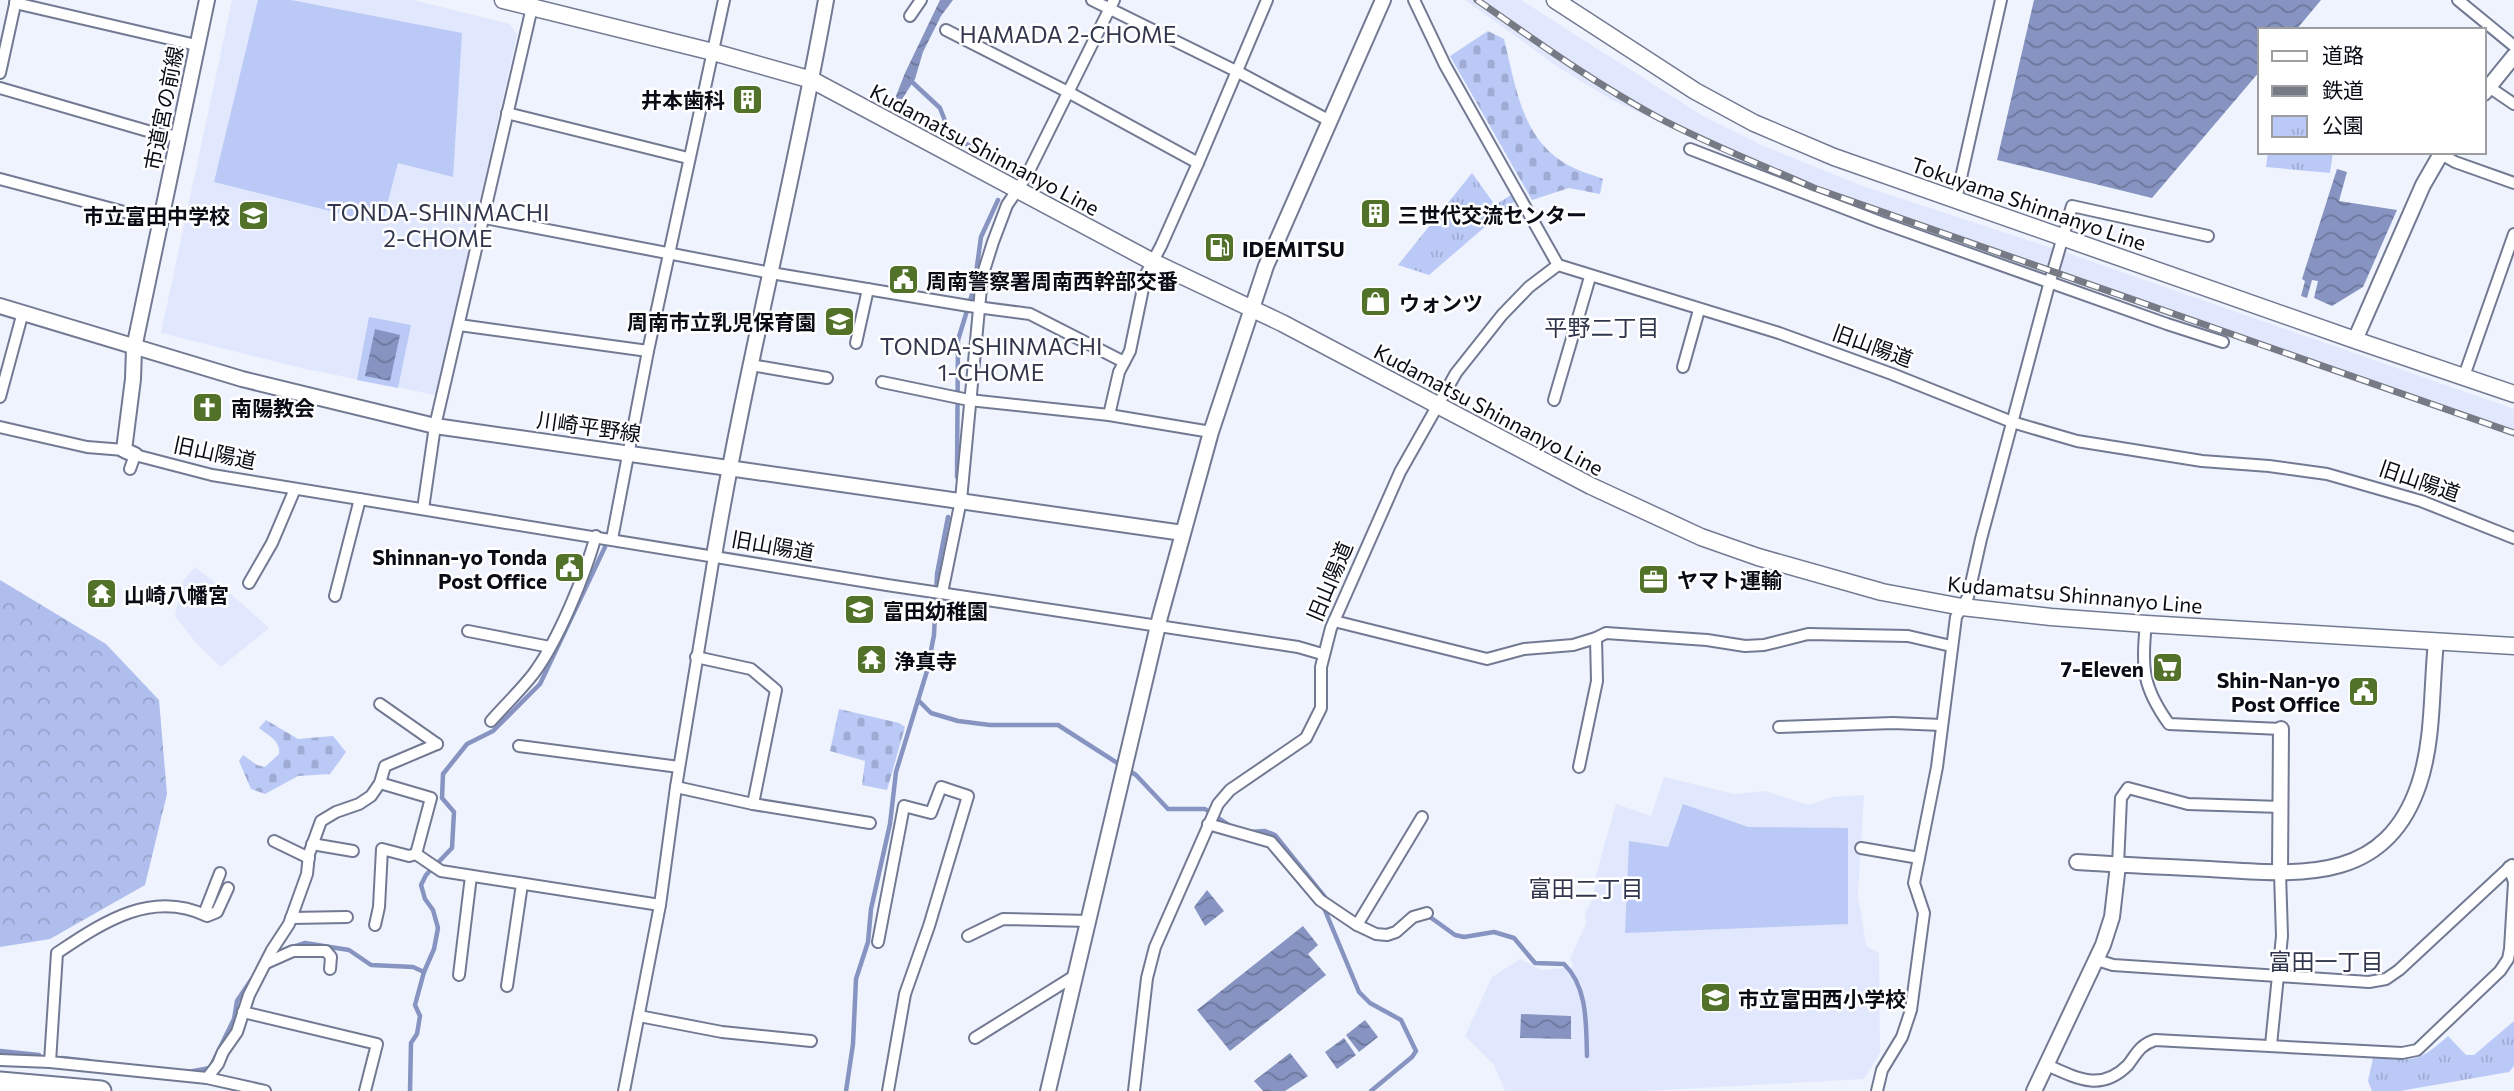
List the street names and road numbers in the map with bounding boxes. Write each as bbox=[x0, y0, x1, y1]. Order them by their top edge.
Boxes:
street label: 市道宮の前線 bbox=[139, 44, 187, 172]
street label: Kudamatsu Shinnanyo Line bbox=[866, 78, 1104, 220]
street label: Tokuyama Shinnanyo Line bbox=[1908, 151, 2150, 255]
street label: 旧山陽道 bbox=[1829, 319, 1917, 371]
street label: Kudamatsu Shinnanyo Line bbox=[1370, 338, 1608, 480]
street label: 川崎平野線 bbox=[535, 406, 643, 446]
street label: 旧山陽道 bbox=[171, 431, 259, 473]
street label: 旧山陽道 bbox=[2376, 455, 2464, 505]
street label: 旧山陽道 bbox=[729, 525, 817, 565]
street label: 旧山陽道 bbox=[1301, 537, 1357, 625]
street label: Kudamatsu Shinnanyo Line bbox=[1946, 570, 2204, 618]

